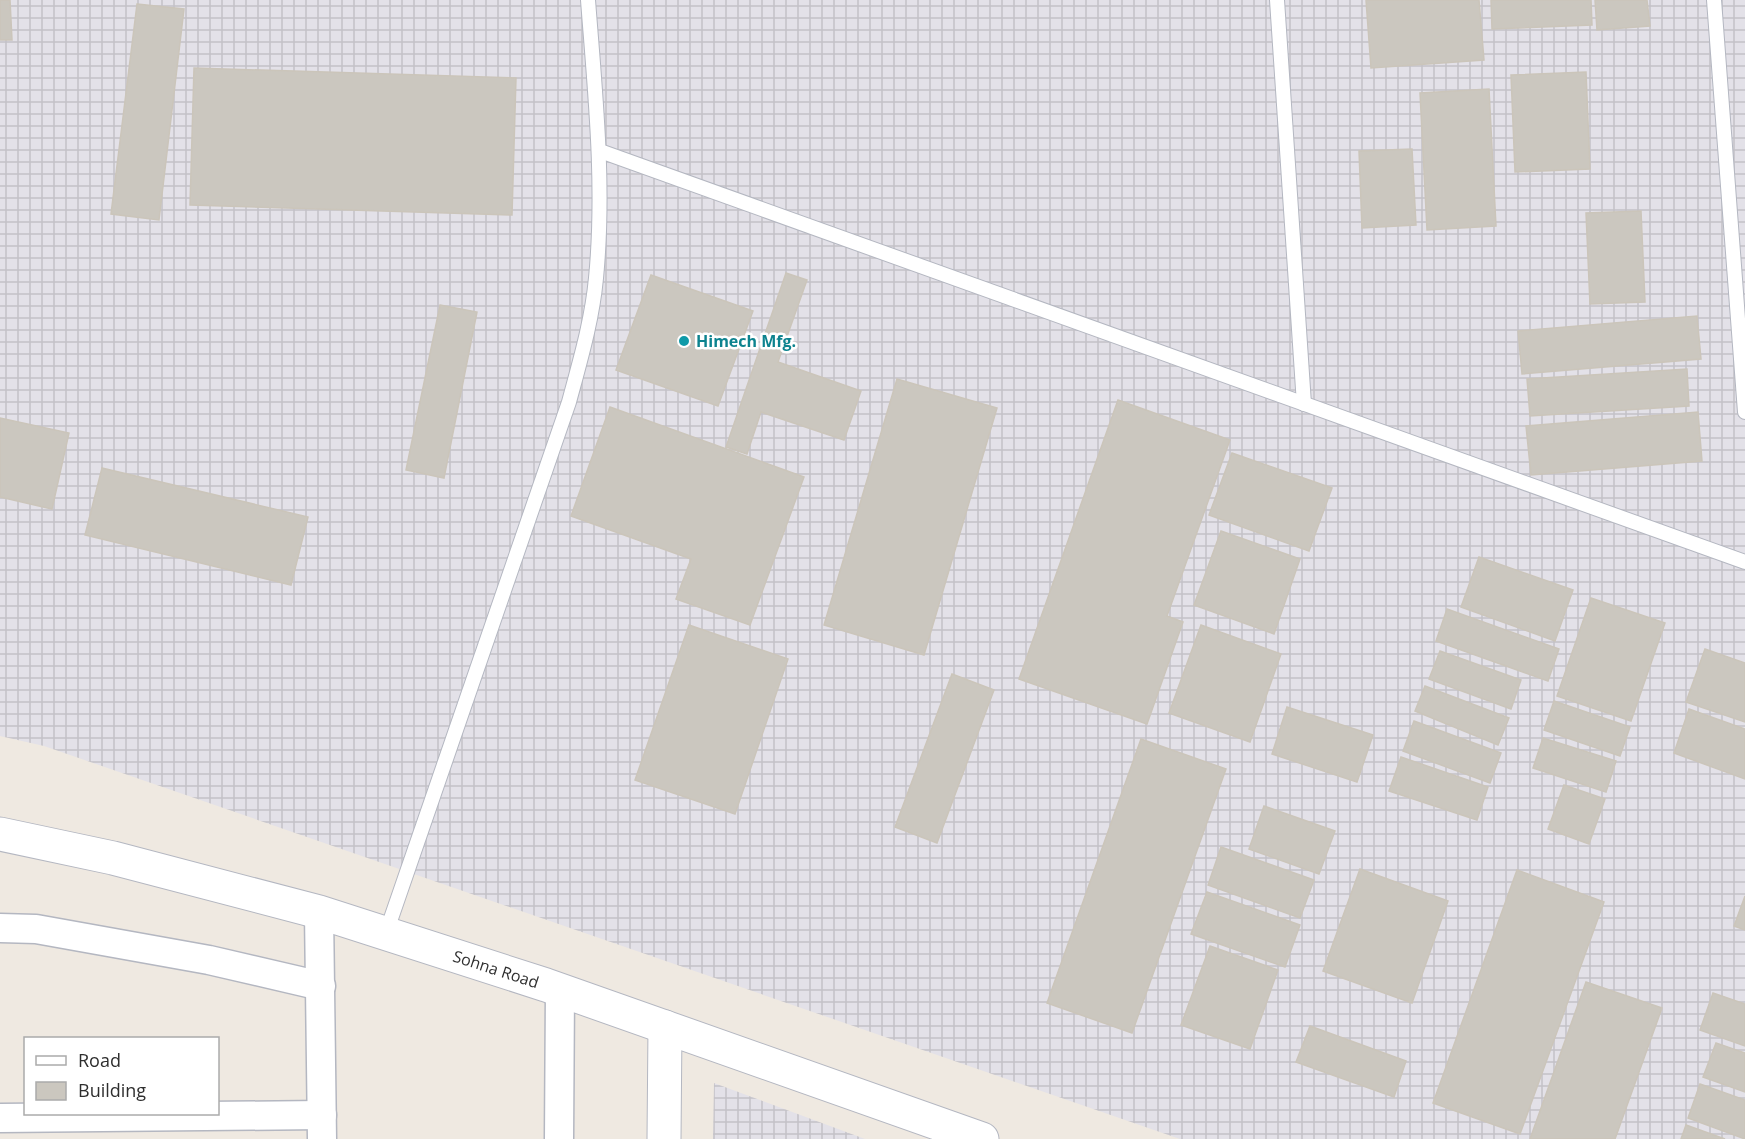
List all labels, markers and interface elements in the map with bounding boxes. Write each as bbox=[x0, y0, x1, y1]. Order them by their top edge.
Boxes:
place label: Himech Mfg. bbox=[696, 330, 796, 352]
marker: Himech Mfg. bbox=[677, 334, 691, 348]
street label: Sohna Road bbox=[450, 945, 542, 993]
legend bbox=[24, 1037, 219, 1115]
text: Road bbox=[78, 1048, 121, 1072]
text: Building bbox=[78, 1078, 146, 1102]

